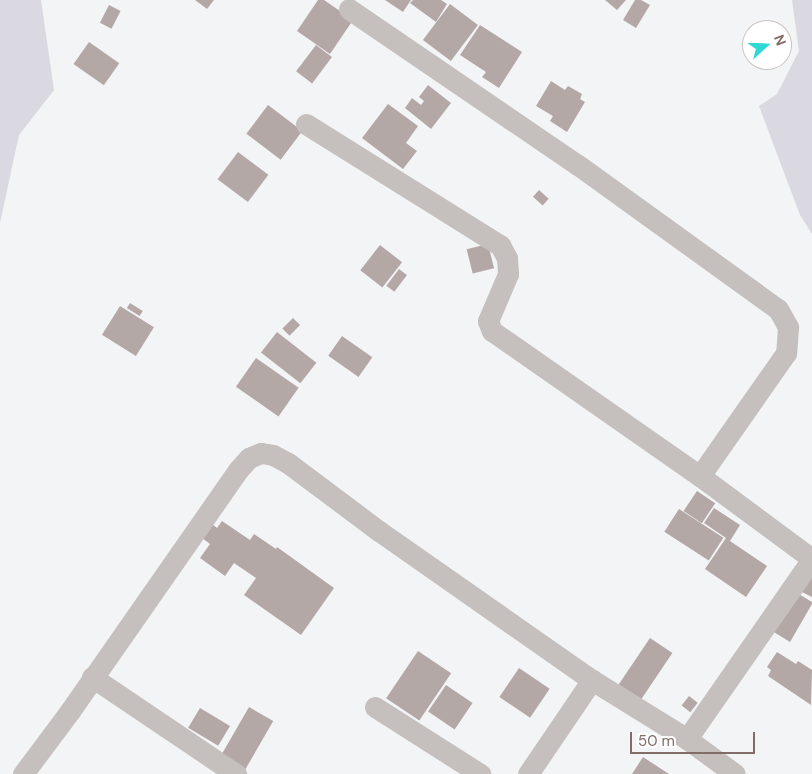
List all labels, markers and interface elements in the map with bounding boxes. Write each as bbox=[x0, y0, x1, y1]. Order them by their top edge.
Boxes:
north arrow bbox=[742, 20, 792, 70]
text: N bbox=[770, 32, 790, 48]
scale bar bbox=[632, 722, 757, 754]
text: 50 m bbox=[638, 731, 675, 751]

